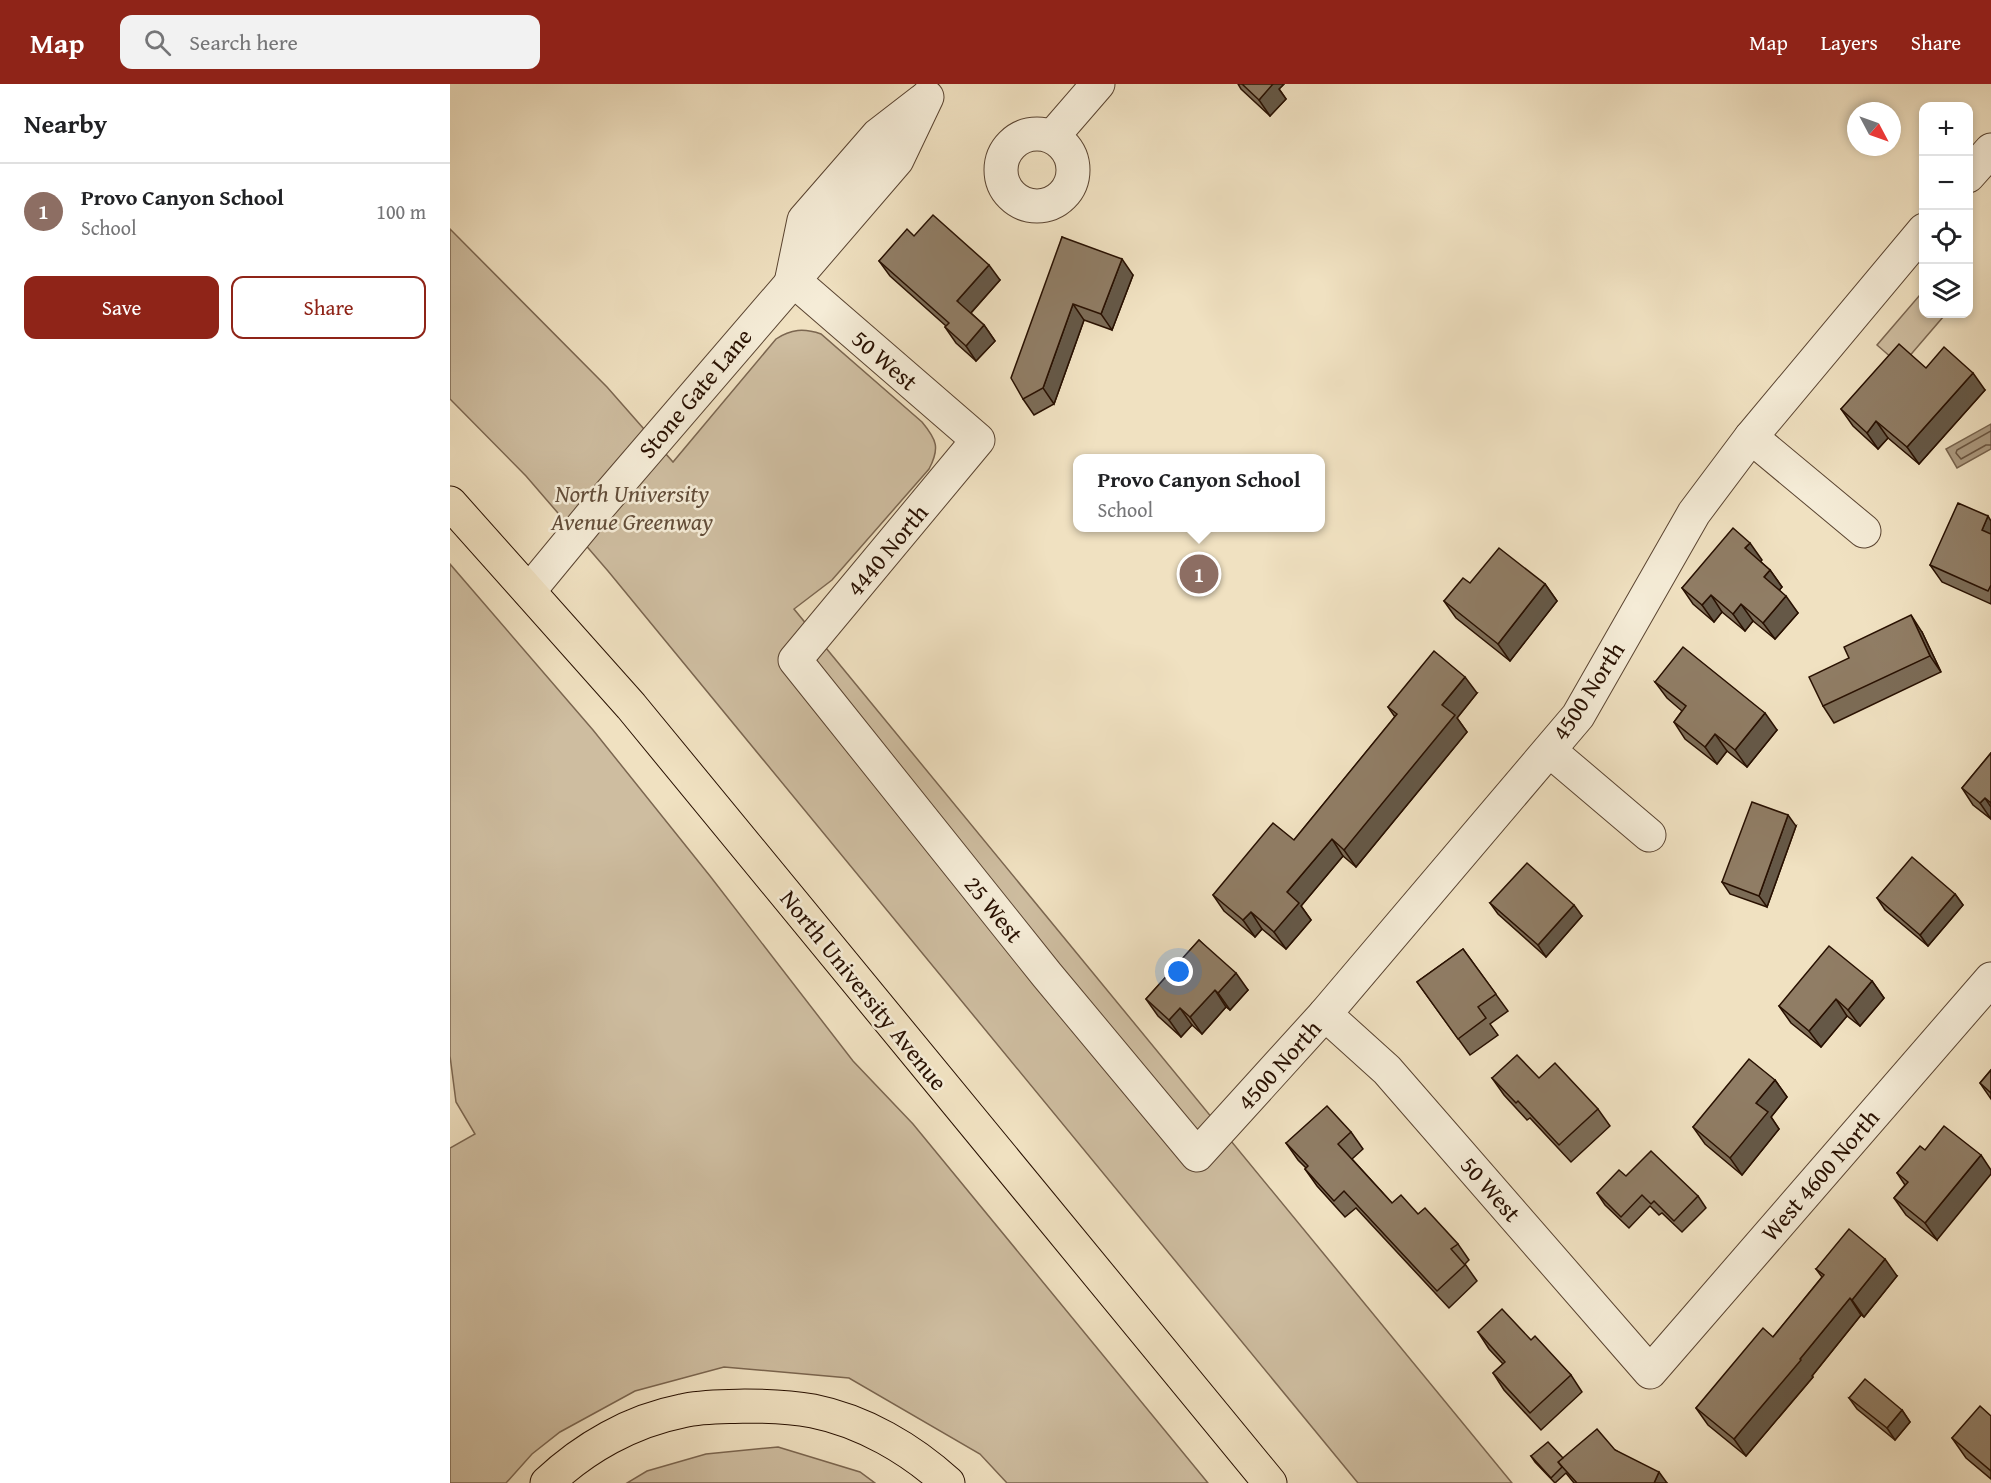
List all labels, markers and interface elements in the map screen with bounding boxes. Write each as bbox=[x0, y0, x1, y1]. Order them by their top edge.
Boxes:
search box bbox=[120, 15, 540, 69]
text: Map bbox=[30, 22, 84, 63]
icon: search bbox=[141, 26, 174, 59]
text: Search here bbox=[189, 26, 298, 58]
text: Map bbox=[1749, 27, 1788, 58]
text: Layers bbox=[1821, 27, 1878, 58]
text: Share bbox=[1911, 27, 1961, 58]
north arrow bbox=[1847, 102, 1901, 156]
map controls bbox=[1919, 102, 1973, 318]
button: + bbox=[1919, 102, 1973, 156]
text: Nearby bbox=[24, 104, 107, 143]
button: − bbox=[1919, 156, 1973, 210]
text: Provo Canyon School bbox=[81, 181, 284, 213]
text: 1 bbox=[38, 197, 49, 226]
text: 100 m bbox=[376, 197, 426, 226]
button: locate bbox=[1919, 210, 1973, 264]
text: School bbox=[81, 213, 137, 242]
button: layers bbox=[1919, 264, 1973, 318]
button: Save bbox=[24, 276, 219, 339]
button: Share bbox=[231, 276, 426, 339]
street label: Stone Gate Lane bbox=[630, 320, 760, 466]
street label: 50 West bbox=[844, 321, 926, 399]
popup bbox=[1073, 454, 1325, 532]
text: Provo Canyon School bbox=[1098, 463, 1300, 495]
park label: North University Avenue Greenway bbox=[550, 476, 713, 539]
text: School bbox=[1098, 495, 1153, 524]
street label: 4440 North bbox=[838, 496, 937, 604]
pin: 1 bbox=[1180, 552, 1218, 596]
street label: 4500 North bbox=[1543, 634, 1633, 747]
street label: 25 West bbox=[956, 868, 1032, 950]
street label: North University Avenue bbox=[772, 882, 956, 1098]
your location bbox=[1164, 957, 1193, 986]
street label: 4500 North bbox=[1229, 1012, 1330, 1118]
street label: West 4600 North bbox=[1753, 1101, 1888, 1249]
street label: 50 West bbox=[1452, 1148, 1530, 1230]

